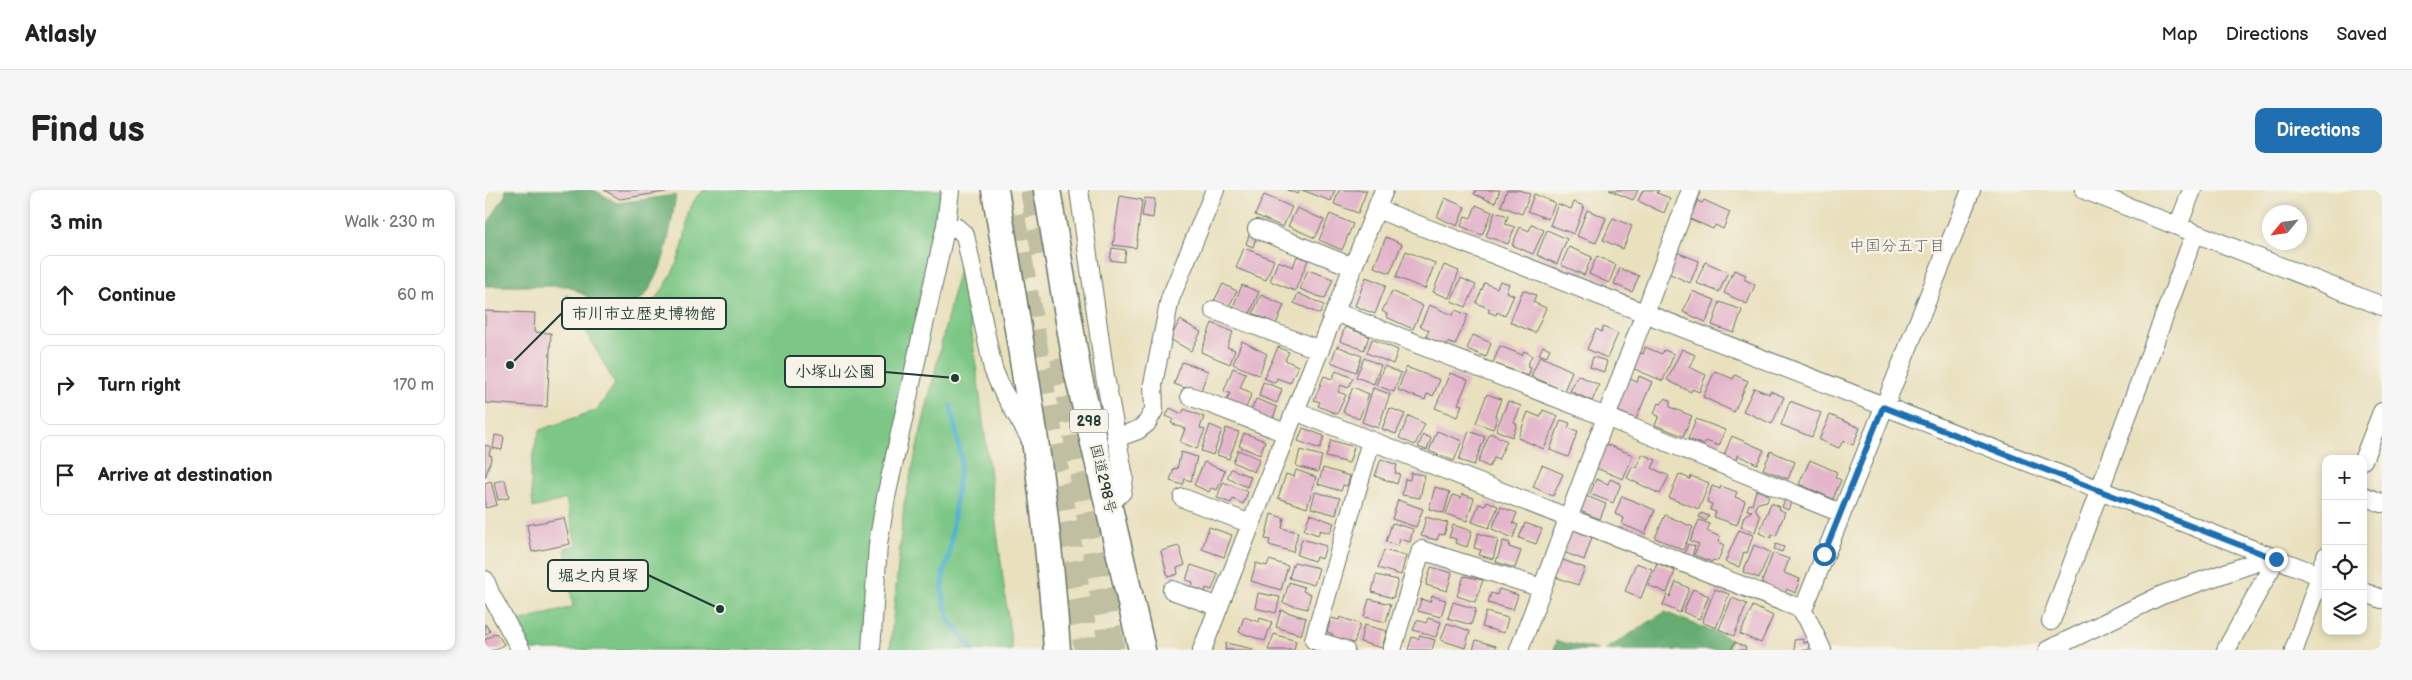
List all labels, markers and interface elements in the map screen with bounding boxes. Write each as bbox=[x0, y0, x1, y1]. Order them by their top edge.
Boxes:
text: Atlasly bbox=[25, 20, 96, 49]
text: Map bbox=[2162, 24, 2198, 45]
text: Directions bbox=[2226, 24, 2308, 45]
text: Saved bbox=[2336, 24, 2387, 45]
button: Directions bbox=[2255, 108, 2382, 153]
text: Find us bbox=[30, 109, 145, 152]
north arrow bbox=[2262, 205, 2307, 250]
text: 3 min bbox=[50, 210, 103, 235]
text: Walk · 230 m bbox=[345, 213, 435, 232]
district label: 中国分五丁目 bbox=[1849, 237, 1945, 256]
icon: ahead bbox=[51, 281, 79, 309]
text: Continue bbox=[98, 284, 176, 307]
text: 60 m bbox=[397, 286, 434, 305]
callout: 市川市立歴史博物館 bbox=[562, 298, 726, 329]
text: 市川市立歴史博物館 bbox=[572, 305, 716, 324]
callout: 小塚山公園 bbox=[785, 356, 885, 387]
text: 小塚山公園 bbox=[795, 363, 875, 382]
icon: right bbox=[51, 371, 79, 399]
text: Turn right bbox=[98, 374, 181, 397]
text: 170 m bbox=[393, 376, 434, 395]
road number: 298 bbox=[1070, 410, 1108, 432]
street label: 国道298号 bbox=[1086, 442, 1120, 516]
map controls bbox=[2322, 455, 2367, 635]
button: + bbox=[2322, 455, 2367, 500]
icon: arrive bbox=[51, 461, 79, 489]
text: Arrive at destination bbox=[98, 464, 273, 487]
button: − bbox=[2322, 500, 2367, 545]
route start bbox=[1813, 543, 1836, 566]
button: locate bbox=[2322, 545, 2367, 590]
route end bbox=[2265, 548, 2288, 571]
callout: 堀之内貝塚 bbox=[548, 560, 648, 591]
text: 堀之内貝塚 bbox=[558, 567, 638, 586]
button: layers bbox=[2322, 590, 2367, 635]

